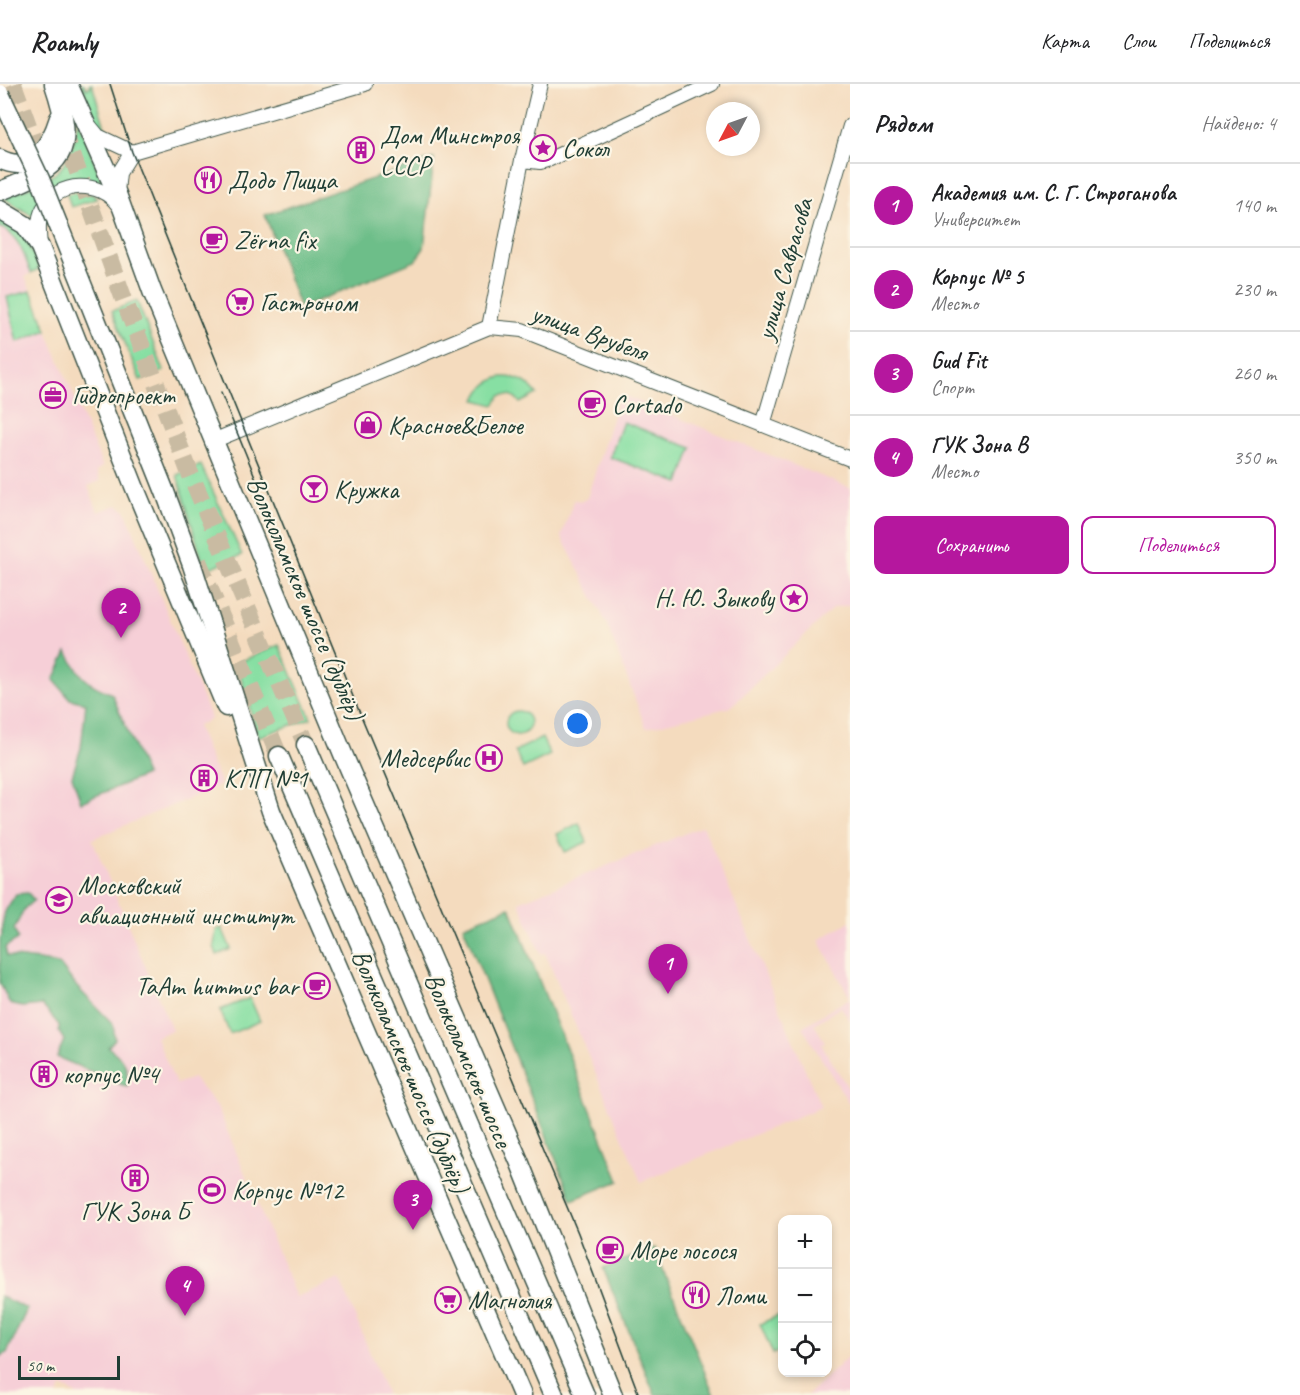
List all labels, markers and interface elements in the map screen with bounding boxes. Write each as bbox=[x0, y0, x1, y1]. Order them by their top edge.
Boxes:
text: Roamly bbox=[30, 24, 97, 59]
text: Карта bbox=[1041, 28, 1089, 54]
text: Слои bbox=[1122, 28, 1156, 54]
text: Поделиться bbox=[1189, 28, 1270, 54]
north arrow bbox=[706, 102, 760, 156]
text: Рядом bbox=[874, 107, 932, 140]
text: Найдено: 4 bbox=[1201, 111, 1276, 136]
place label: Дом Минстроя СССР bbox=[380, 119, 521, 182]
place label: Сокол bbox=[562, 132, 611, 165]
place icon: Сокол bbox=[528, 133, 558, 163]
building icon: Дом Минстроя СССР bbox=[346, 135, 376, 165]
place label: Додо Пицца bbox=[228, 164, 338, 197]
restaurant icon: Додо Пицца bbox=[193, 165, 223, 195]
text: Академия им. С. Г. Строганова bbox=[931, 179, 1176, 207]
street label: улица Саврасова bbox=[748, 193, 821, 346]
text: 1 bbox=[889, 193, 898, 218]
text: 140 m bbox=[1233, 193, 1276, 218]
text: Университет bbox=[931, 207, 1020, 232]
place label: Zёrna fix bbox=[234, 224, 318, 257]
cafe icon: Zёrna fix bbox=[199, 225, 229, 255]
text: Корпус № 5 bbox=[931, 263, 1023, 291]
text: 2 bbox=[889, 277, 898, 302]
text: 230 m bbox=[1233, 277, 1276, 302]
place label: Гастроном bbox=[260, 286, 359, 319]
supermarket icon: Гастроном bbox=[225, 287, 255, 317]
text: Место bbox=[931, 291, 978, 316]
street label: улица Врубеля bbox=[525, 296, 654, 369]
text: Gud Fit bbox=[931, 347, 986, 375]
text: 3 bbox=[889, 361, 898, 386]
text: 260 m bbox=[1233, 361, 1276, 386]
text: Спорт bbox=[931, 375, 974, 400]
place label: Гидропроект bbox=[72, 379, 177, 412]
office icon: Гидропроект bbox=[38, 380, 68, 410]
place label: Cortado bbox=[612, 388, 683, 421]
cafe icon: Cortado bbox=[577, 389, 607, 419]
place label: Красное&Белое bbox=[388, 409, 524, 442]
shop icon: Красное&Белое bbox=[353, 410, 383, 440]
text: ГУК Зона В bbox=[931, 431, 1028, 459]
text: 4 bbox=[889, 445, 898, 470]
text: 350 m bbox=[1233, 445, 1276, 470]
text: Место bbox=[931, 459, 978, 484]
street label: Волоколамское шоссе (дублёр) bbox=[239, 471, 372, 726]
place label: Кружка bbox=[334, 473, 400, 506]
bar icon: Кружка bbox=[299, 474, 329, 504]
button: Сохранить bbox=[874, 516, 1069, 574]
button: Поделиться bbox=[1081, 516, 1276, 574]
place label: Н. Ю. Зыкову bbox=[655, 582, 776, 615]
place icon: Н. Ю. Зыкову bbox=[779, 583, 809, 613]
pin: 2 bbox=[102, 588, 140, 638]
your location bbox=[563, 709, 592, 738]
place label: Медсервис bbox=[381, 742, 471, 775]
hospital icon: Медсервис bbox=[474, 743, 504, 773]
place label: КПП №1 bbox=[224, 762, 309, 795]
building icon: КПП №1 bbox=[189, 763, 219, 793]
place label: Московский авиационный институт bbox=[78, 869, 296, 932]
school or university icon: Московский авиационный институт bbox=[44, 885, 74, 915]
street label: Волоколамское шоссе (дублёр) bbox=[344, 944, 477, 1199]
pin: 1 bbox=[648, 944, 688, 994]
street label: Волоколамское шоссе bbox=[417, 968, 521, 1154]
place label: TaAm hummus bar bbox=[136, 970, 301, 1003]
cafe icon: TaAm hummus bar bbox=[302, 971, 332, 1001]
place label: корпус №4 bbox=[63, 1058, 161, 1091]
building icon: корпус №4 bbox=[29, 1059, 59, 1089]
building icon: ГУК Зона Б bbox=[120, 1163, 150, 1193]
place label: Корпус №12 bbox=[232, 1174, 345, 1207]
sports icon: Корпус №12 bbox=[197, 1175, 227, 1205]
pin: 3 bbox=[394, 1180, 432, 1230]
place label: ГУК Зона Б bbox=[81, 1195, 193, 1228]
map controls bbox=[778, 1215, 832, 1377]
button: + bbox=[778, 1215, 832, 1269]
place label: Море лосося bbox=[630, 1234, 737, 1267]
cafe icon: Море лосося bbox=[595, 1235, 625, 1265]
pin: 4 bbox=[166, 1266, 204, 1316]
button: − bbox=[778, 1269, 832, 1323]
place label: Ломи bbox=[716, 1279, 767, 1312]
restaurant icon: Ломи bbox=[681, 1280, 711, 1310]
place label: Магнолия bbox=[468, 1284, 553, 1317]
supermarket icon: Магнолия bbox=[433, 1285, 463, 1315]
button: locate bbox=[778, 1323, 832, 1377]
scale bar bbox=[18, 1353, 120, 1380]
text: 50 m bbox=[27, 1356, 54, 1376]

